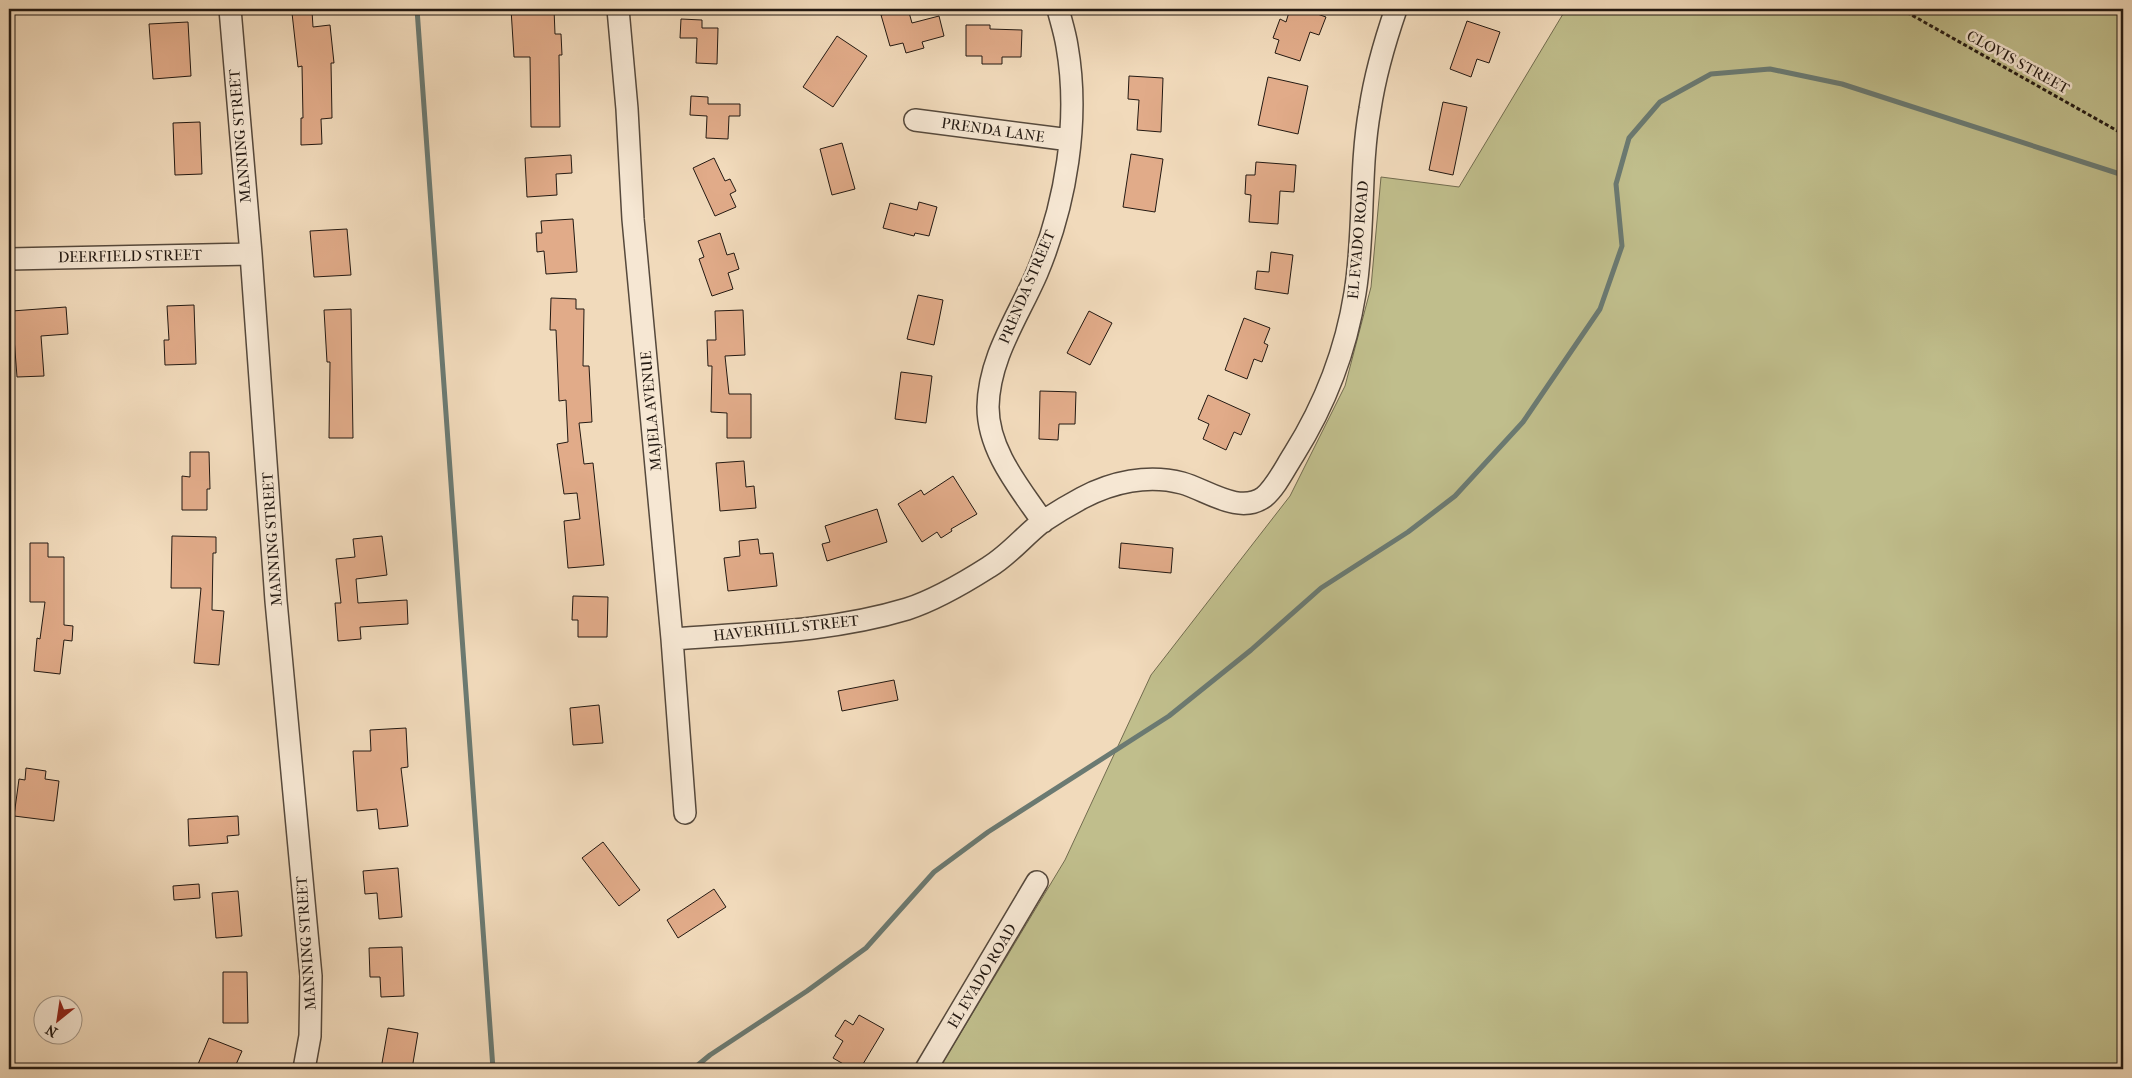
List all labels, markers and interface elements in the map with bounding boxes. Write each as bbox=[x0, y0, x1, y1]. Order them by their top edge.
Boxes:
street label: CLOVIS STREET bbox=[1964, 26, 2073, 98]
street label: MANNING STREET bbox=[225, 67, 255, 204]
street label: PRENDA LANE bbox=[940, 114, 1046, 146]
street label: EL EVADO ROAD bbox=[1344, 180, 1372, 300]
street label: PRENDA STREET bbox=[995, 227, 1059, 347]
street label: DEERFIELD STREET bbox=[58, 246, 203, 266]
street label: MAJELA AVENUE bbox=[637, 350, 665, 472]
street label: MANNING STREET bbox=[258, 471, 286, 607]
street label: HAVERHILL STREET bbox=[712, 611, 861, 645]
street label: MANNING STREET bbox=[292, 875, 320, 1011]
street label: EL EVADO ROAD bbox=[944, 920, 1020, 1032]
north arrow bbox=[32, 996, 82, 1046]
text: N bbox=[43, 1021, 61, 1041]

